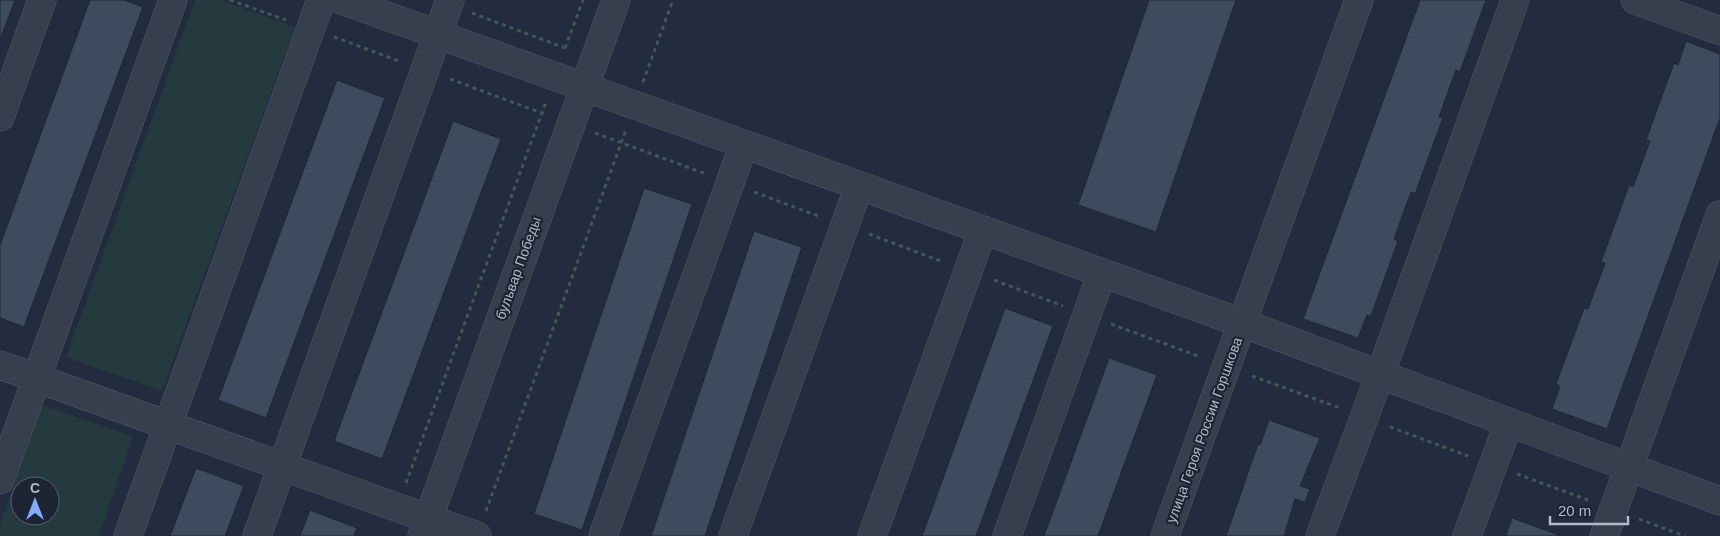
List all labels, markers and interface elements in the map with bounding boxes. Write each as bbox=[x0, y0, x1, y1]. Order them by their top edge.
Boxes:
street label: бульвар Победы bbox=[492, 215, 544, 321]
street label: улица Героя России Горшкова bbox=[1163, 335, 1245, 525]
north arrow bbox=[10, 476, 60, 526]
text: С bbox=[30, 480, 40, 496]
scale bar bbox=[1550, 494, 1628, 526]
text: 20 m bbox=[1558, 502, 1591, 519]

